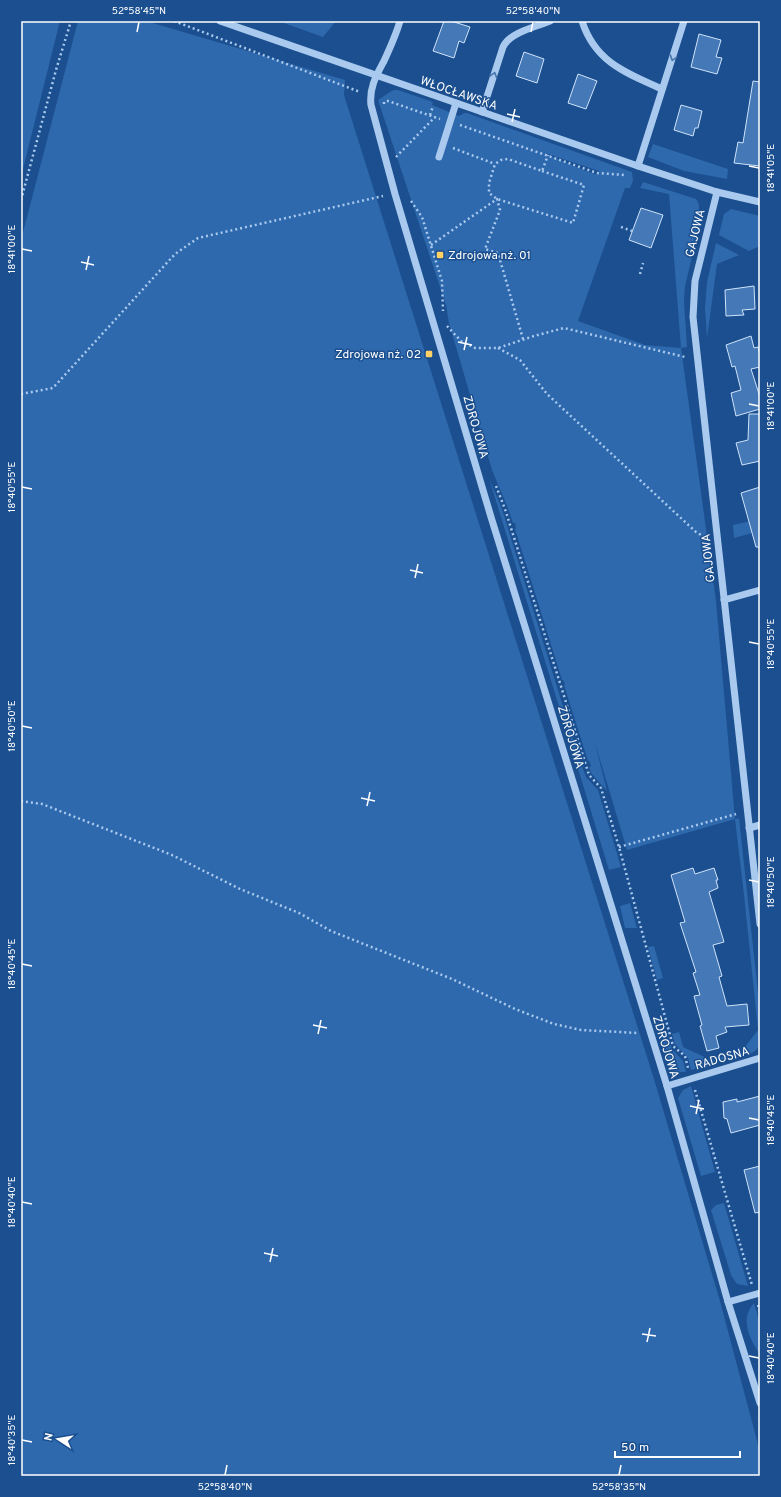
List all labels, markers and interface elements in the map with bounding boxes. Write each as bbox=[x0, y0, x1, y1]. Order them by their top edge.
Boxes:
text: 52°58'45"N bbox=[112, 5, 166, 18]
text: 52°58'40"N bbox=[506, 5, 560, 18]
one-way arrow bbox=[669, 55, 678, 62]
one-way arrow bbox=[489, 72, 498, 79]
street label: WŁOCŁAWSKA bbox=[418, 73, 500, 115]
text: 18°41'05"E bbox=[765, 144, 778, 192]
street label: GAJOWA bbox=[682, 208, 710, 259]
text: 18°41'00"E bbox=[6, 225, 19, 273]
place label: Zdrojowa nż. 01 bbox=[448, 248, 531, 264]
marker: Zdrojowa nż. 01 bbox=[435, 250, 445, 260]
place label: Zdrojowa nż. 02 bbox=[335, 347, 421, 363]
marker: Zdrojowa nż. 02 bbox=[424, 349, 434, 359]
text: 18°41'00"E bbox=[765, 382, 778, 430]
street label: ZDROJOWA bbox=[458, 394, 492, 461]
text: 18°40'55"E bbox=[6, 461, 19, 513]
street label: GAJOWA bbox=[698, 533, 720, 583]
text: 18°40'55"E bbox=[765, 618, 778, 670]
text: 18°40'50"E bbox=[6, 700, 19, 752]
street label: ZDROJOWA bbox=[553, 704, 587, 771]
text: 18°40'50"E bbox=[765, 856, 778, 908]
text: 18°40'45"E bbox=[6, 938, 19, 990]
street label: ZDROJOWA bbox=[648, 1014, 682, 1081]
street label: RADOSNA bbox=[693, 1044, 751, 1074]
text: 18°40'45"E bbox=[765, 1094, 778, 1146]
text: 18°40'40"E bbox=[6, 1176, 19, 1228]
text: 18°40'40"E bbox=[765, 1332, 778, 1384]
text: 18°40'35"E bbox=[6, 1415, 19, 1465]
north arrow bbox=[38, 1419, 78, 1459]
text: N bbox=[42, 1432, 57, 1442]
scale bar bbox=[615, 1433, 740, 1459]
text: 50 m bbox=[621, 1440, 649, 1456]
text: 52°58'40"N bbox=[198, 1481, 252, 1494]
text: 52°58'35"N bbox=[592, 1481, 646, 1494]

